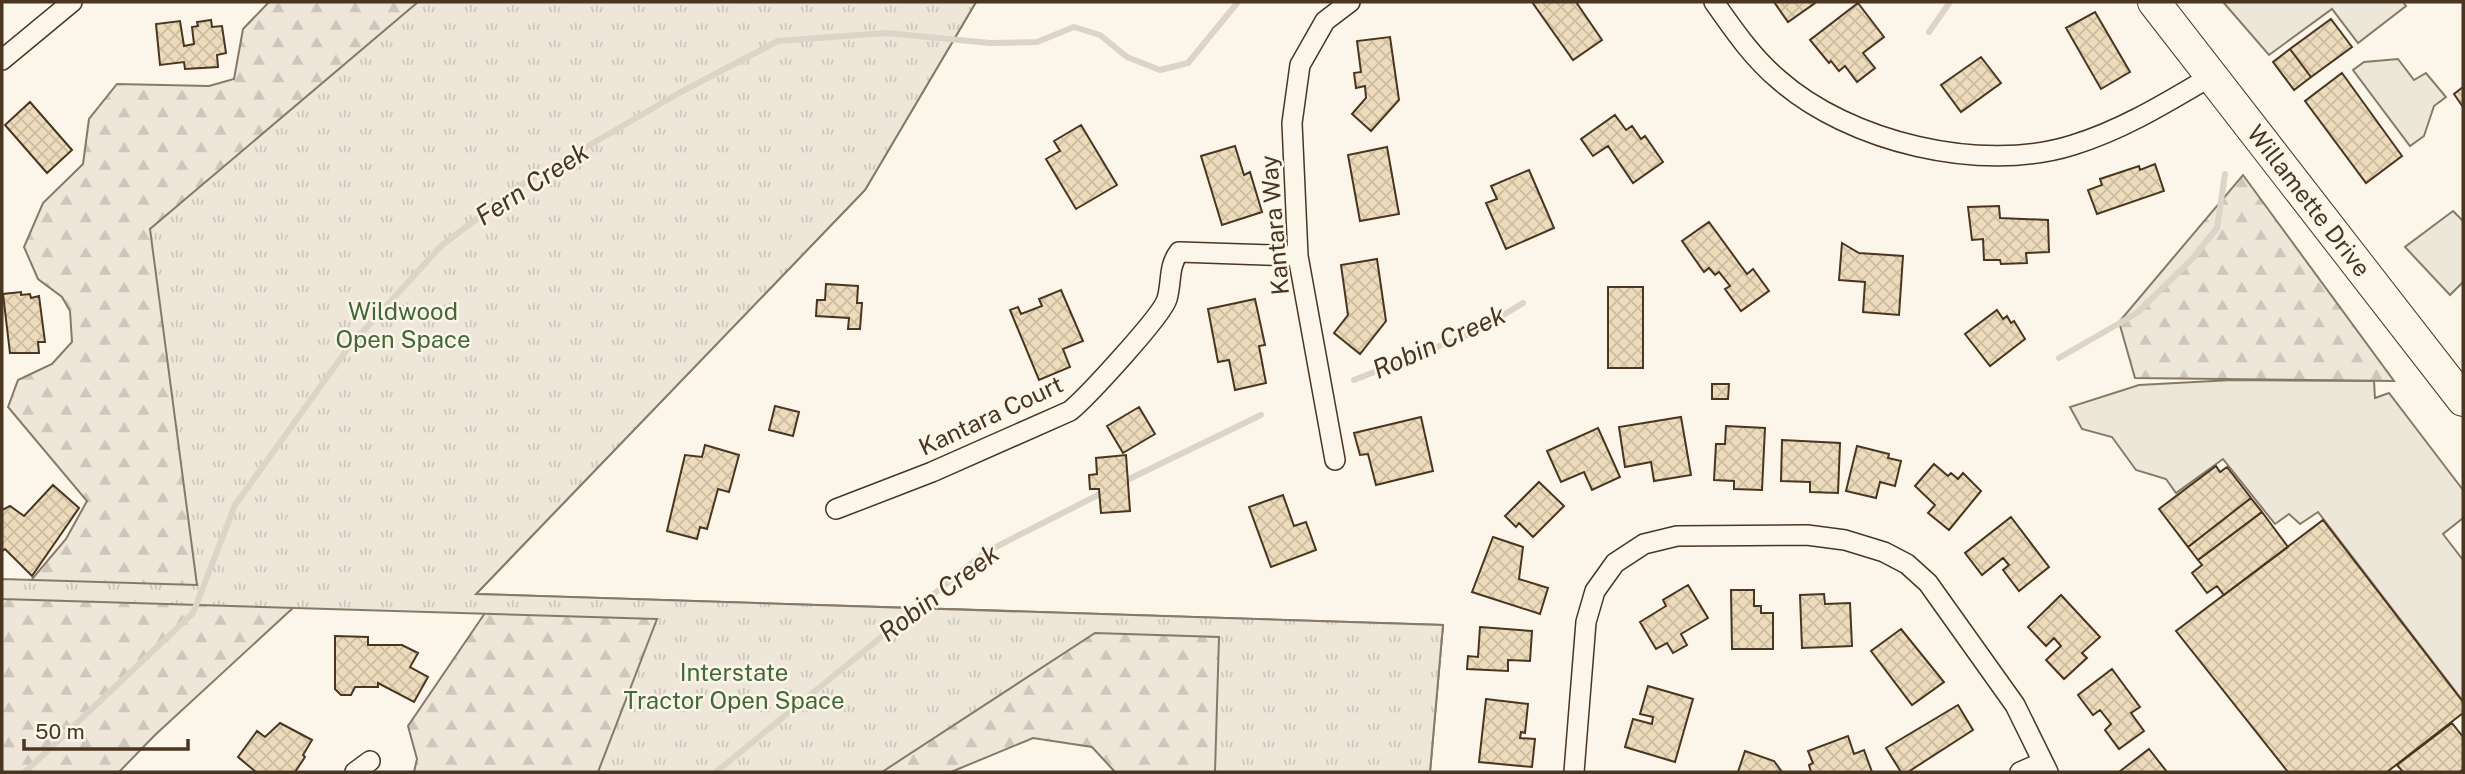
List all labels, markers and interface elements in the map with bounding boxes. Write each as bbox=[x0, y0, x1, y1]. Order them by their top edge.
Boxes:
street label: Willamette Drive bbox=[2242, 119, 2377, 282]
water label: Fern Creek bbox=[469, 136, 594, 232]
street label: Kantara Way bbox=[1254, 154, 1294, 296]
park label: Wildwood Open Space bbox=[335, 297, 471, 353]
water label: Robin Creek bbox=[1367, 298, 1510, 385]
street label: Kantara Court bbox=[914, 369, 1067, 461]
water label: Robin Creek bbox=[873, 537, 1005, 648]
park label: Interstate Tractor Open Space bbox=[623, 658, 845, 714]
scale bar bbox=[24, 708, 189, 752]
text: 50 m bbox=[35, 719, 85, 744]

